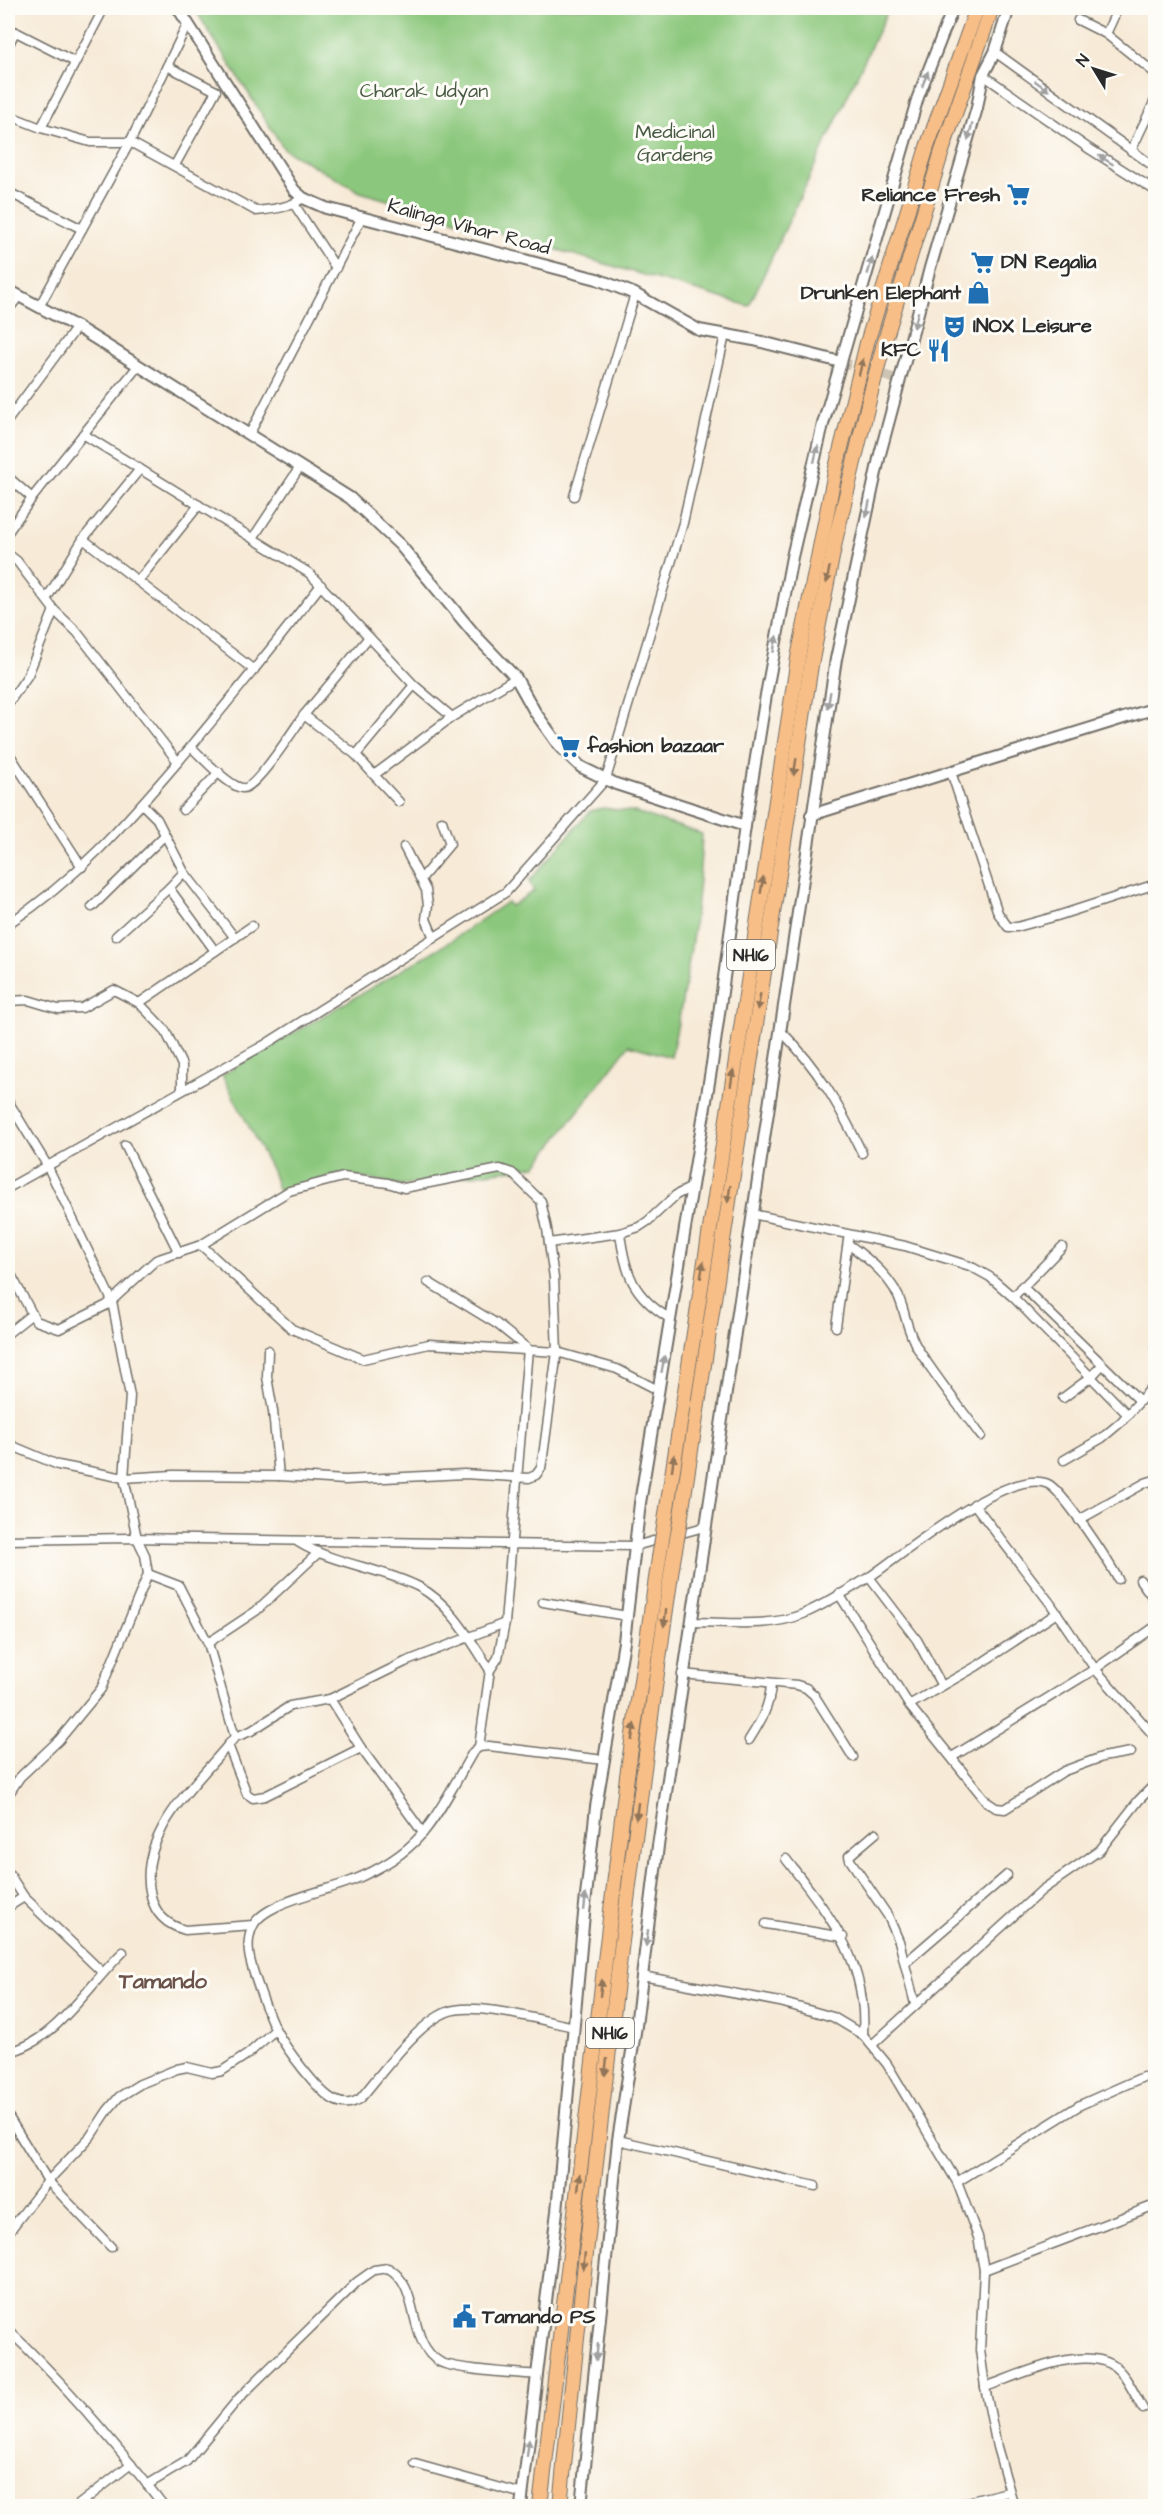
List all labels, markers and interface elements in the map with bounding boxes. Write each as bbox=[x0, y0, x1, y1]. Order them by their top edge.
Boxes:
north arrow bbox=[1064, 39, 1124, 99]
text: N bbox=[1071, 50, 1095, 71]
one-way arrow bbox=[921, 70, 930, 88]
park label: Charak Udyan bbox=[360, 77, 488, 106]
one-way arrow bbox=[1034, 80, 1049, 92]
park label: Medicinal Gardens bbox=[635, 118, 715, 169]
one-way arrow bbox=[965, 123, 974, 141]
one-way arrow bbox=[1098, 154, 1114, 165]
place label: Reliance Fresh bbox=[861, 181, 1001, 209]
supermarket icon: Reliance Fresh bbox=[1005, 182, 1031, 208]
street label: Kalinga Vihar Road bbox=[384, 192, 554, 263]
place label: DN Regalia bbox=[1001, 248, 1097, 277]
supermarket icon: DN Regalia bbox=[970, 249, 996, 275]
one-way arrow bbox=[866, 257, 875, 275]
place label: Drunken Elephant bbox=[801, 279, 962, 307]
shop icon: Drunken Elephant bbox=[966, 280, 992, 306]
one-way arrow bbox=[911, 311, 920, 329]
place label: INOX Leisure bbox=[973, 312, 1092, 340]
theatre icon: INOX Leisure bbox=[942, 313, 968, 339]
place label: KFC bbox=[881, 336, 922, 364]
restaurant icon: KFC bbox=[926, 337, 952, 363]
one-way arrow bbox=[856, 358, 866, 377]
one-way arrow bbox=[812, 444, 822, 463]
one-way arrow bbox=[863, 499, 872, 518]
one-way arrow bbox=[823, 566, 832, 585]
one-way arrow bbox=[771, 635, 780, 654]
one-way arrow bbox=[824, 690, 833, 709]
place label: fashion bazaar bbox=[586, 732, 725, 760]
supermarket icon: fashion bazaar bbox=[556, 733, 582, 759]
one-way arrow bbox=[791, 758, 800, 777]
one-way arrow bbox=[757, 875, 766, 894]
road number: NH16 bbox=[727, 940, 775, 970]
one-way arrow bbox=[754, 992, 763, 1011]
one-way arrow bbox=[728, 1068, 737, 1087]
one-way arrow bbox=[724, 1185, 733, 1204]
one-way arrow bbox=[698, 1261, 707, 1280]
one-way arrow bbox=[659, 1354, 668, 1373]
one-way arrow bbox=[669, 1454, 678, 1473]
one-way arrow bbox=[660, 1609, 669, 1628]
one-way arrow bbox=[629, 1722, 638, 1741]
one-way arrow bbox=[633, 1802, 642, 1821]
one-way arrow bbox=[580, 1893, 590, 1912]
one-way arrow bbox=[642, 1929, 651, 1948]
district label: Tamando bbox=[118, 1966, 208, 1997]
one-way arrow bbox=[596, 1978, 605, 1997]
road number: NH16 bbox=[586, 2018, 634, 2048]
one-way arrow bbox=[601, 2058, 611, 2077]
one-way arrow bbox=[574, 2172, 583, 2191]
one-way arrow bbox=[579, 2252, 589, 2271]
place label: Tamando PS bbox=[481, 2303, 596, 2331]
public building icon: Tamando PS bbox=[451, 2304, 477, 2330]
one-way arrow bbox=[592, 2343, 602, 2362]
one-way arrow bbox=[524, 2439, 533, 2458]

